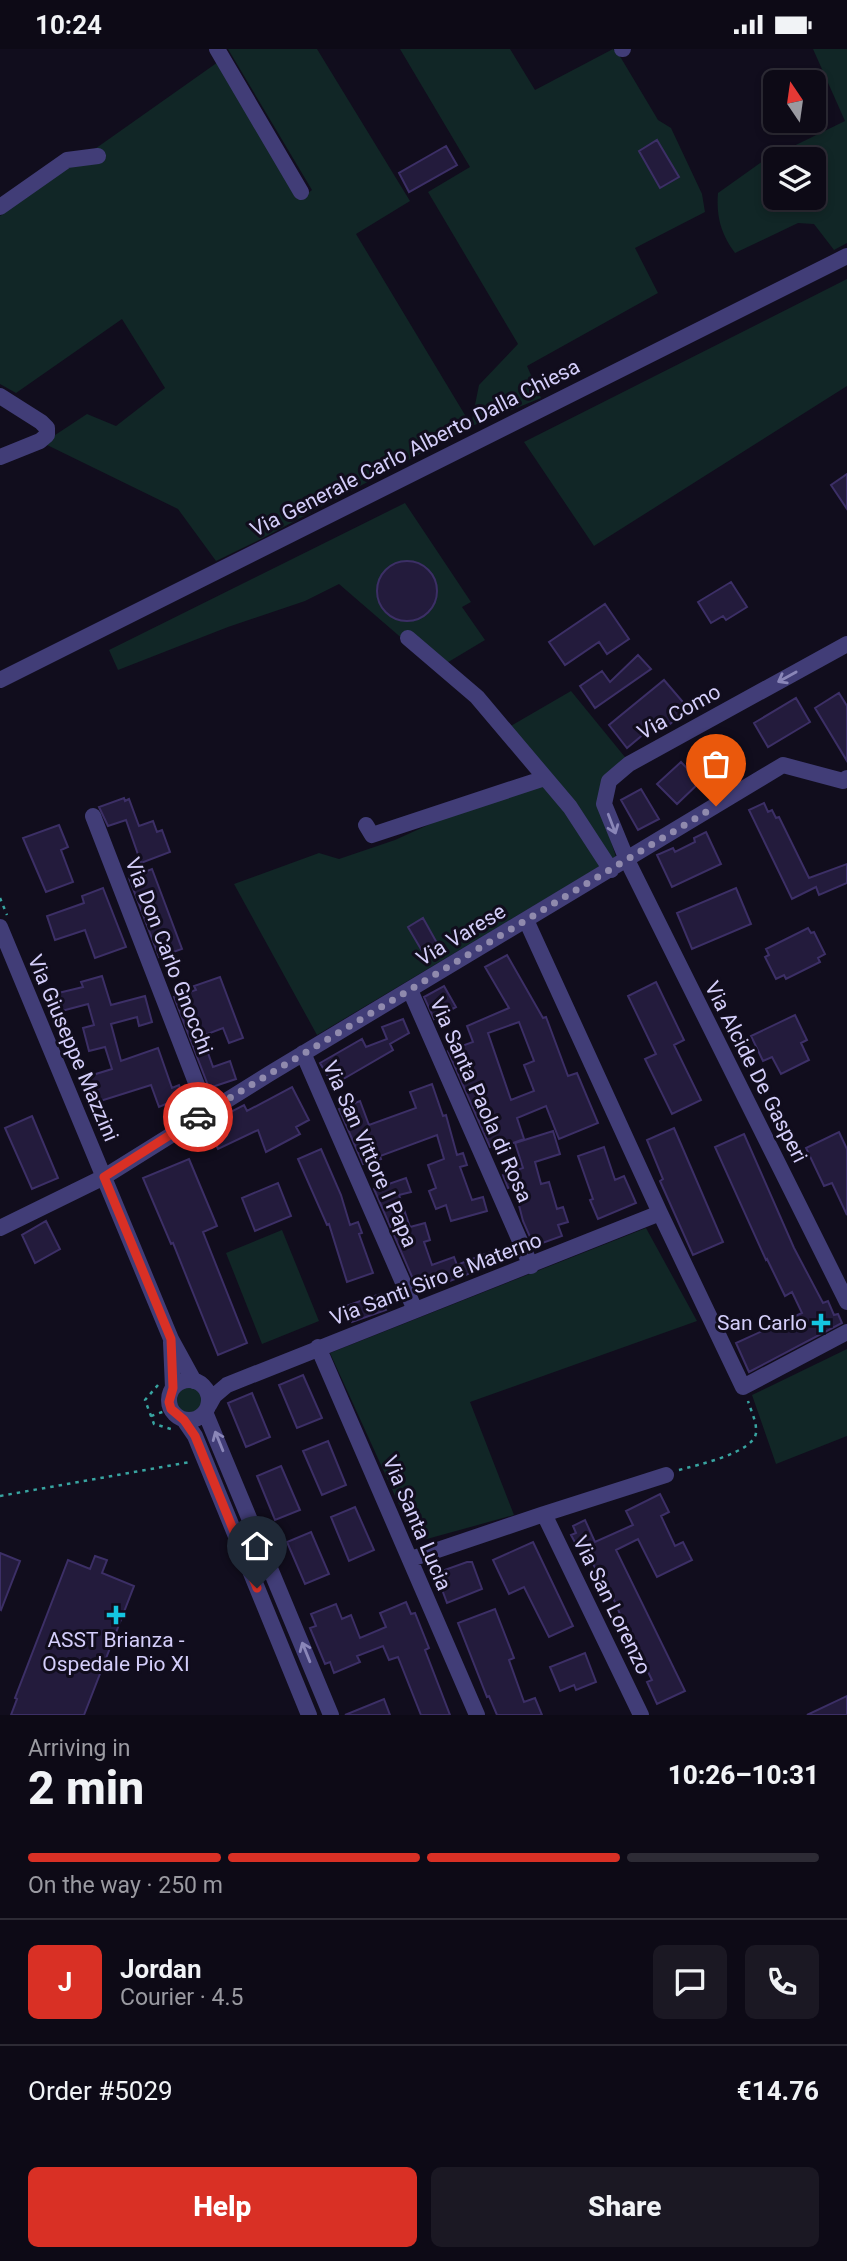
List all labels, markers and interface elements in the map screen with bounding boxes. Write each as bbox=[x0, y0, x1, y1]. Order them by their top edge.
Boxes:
text: 10:24 bbox=[35, 10, 102, 40]
north arrow bbox=[763, 70, 826, 133]
map controls bbox=[763, 70, 826, 210]
button: layers bbox=[763, 147, 826, 210]
street label: Via Generale Carlo Alberto Dalla Chiesa bbox=[246, 354, 584, 542]
one-way arrow bbox=[777, 671, 798, 684]
street label: Via Como bbox=[633, 679, 725, 745]
pin bbox=[686, 734, 746, 806]
icon: bag bbox=[697, 745, 735, 783]
one-way arrow bbox=[607, 813, 619, 835]
street label: Via Don Carlo Gnocchi bbox=[120, 854, 218, 1058]
street label: Via Varese bbox=[412, 899, 510, 971]
street label: Via Giuseppe Mazzini bbox=[23, 951, 123, 1145]
street label: Via Alcide De Gasperi bbox=[700, 977, 812, 1167]
street label: Via Santa Paola di Rosa bbox=[425, 994, 537, 1206]
street label: Via San Vittore I Papa bbox=[318, 1057, 422, 1251]
courier bbox=[163, 1082, 233, 1152]
icon: car bbox=[179, 1098, 217, 1136]
street label: Via Santi Siro e Materno bbox=[327, 1228, 545, 1330]
place label: San Carlo bbox=[717, 1311, 807, 1335]
marker: San Carlo bbox=[813, 1315, 829, 1331]
one-way arrow bbox=[212, 1431, 225, 1453]
street label: Via Santa Lucia bbox=[378, 1452, 456, 1594]
pin bbox=[227, 1516, 287, 1588]
icon: home bbox=[238, 1527, 276, 1565]
street label: Via San Lorenzo bbox=[568, 1532, 656, 1678]
marker: ASST Brianza - Ospedale Pio XI bbox=[106, 1605, 126, 1625]
place label: ASST Brianza - Ospedale Pio XI bbox=[42, 1628, 190, 1676]
one-way arrow bbox=[298, 1641, 311, 1663]
text: Arriving in bbox=[28, 1735, 131, 1762]
text: 10:26–10:31 bbox=[668, 1760, 819, 1790]
text: 2 min bbox=[28, 1761, 144, 1815]
text: On the way · 250 m bbox=[28, 1872, 223, 1899]
button: chat bbox=[653, 1945, 727, 2019]
button: phone bbox=[745, 1945, 819, 2019]
text: Jordan bbox=[120, 1954, 202, 1984]
text: J bbox=[58, 1967, 72, 1997]
text: Courier · 4.5 bbox=[120, 1984, 243, 2011]
text: Order #5029 bbox=[28, 2076, 173, 2106]
text: €14.76 bbox=[737, 2076, 819, 2106]
button: Help bbox=[28, 2167, 417, 2247]
button: Share bbox=[431, 2167, 819, 2247]

